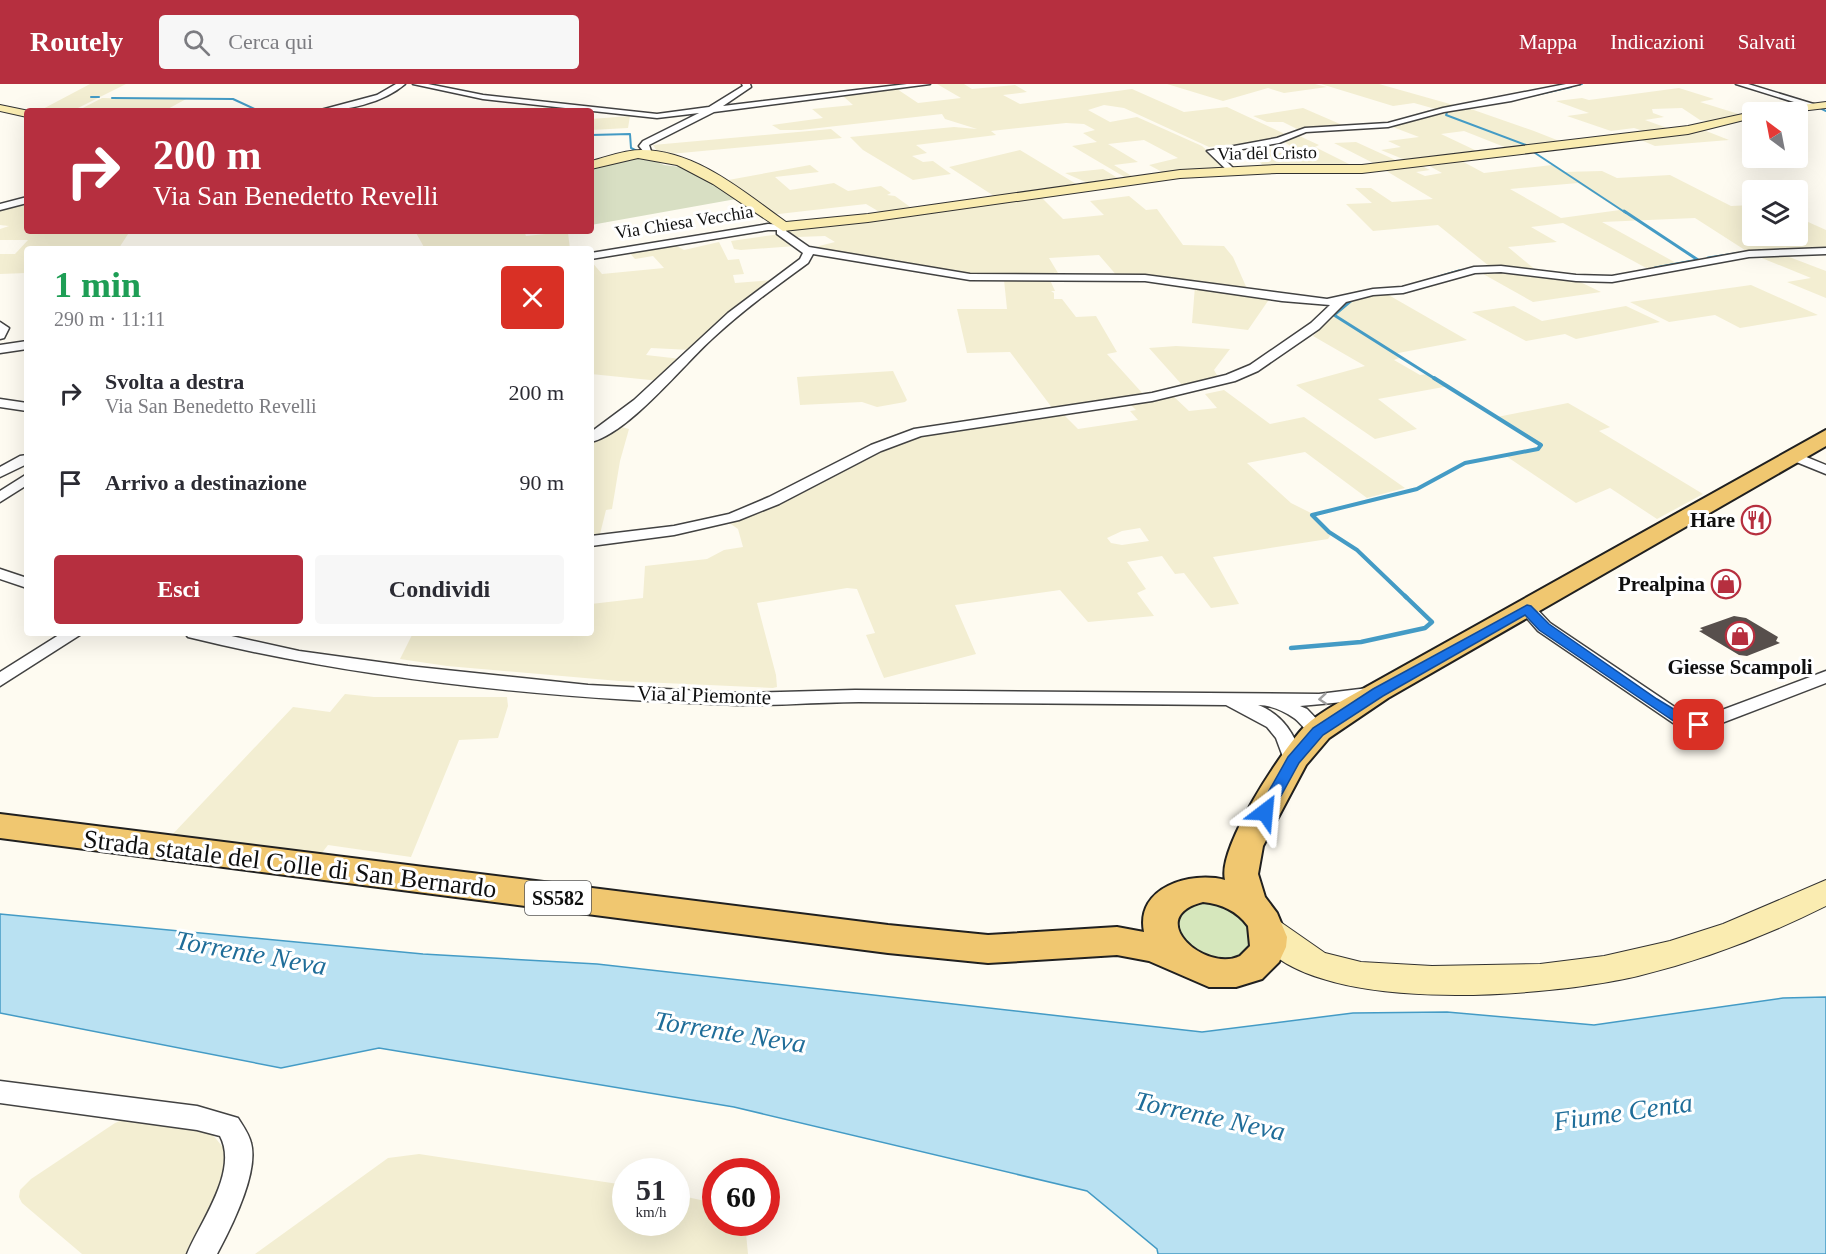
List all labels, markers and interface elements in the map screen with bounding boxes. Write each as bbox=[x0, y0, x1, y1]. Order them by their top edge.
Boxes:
search box bbox=[159, 15, 579, 69]
text: Routely bbox=[30, 26, 123, 57]
icon: search bbox=[180, 26, 213, 59]
text: Cerca qui bbox=[228, 29, 313, 54]
text: Mappa bbox=[1519, 30, 1577, 54]
text: Indicazioni bbox=[1610, 30, 1705, 54]
text: Salvati bbox=[1738, 30, 1796, 54]
north arrow bbox=[1742, 102, 1808, 168]
map controls bbox=[1742, 102, 1808, 246]
icon: right bbox=[54, 132, 132, 210]
text: 200 m bbox=[153, 132, 262, 178]
street label: Via del Cristo bbox=[1217, 142, 1317, 164]
button: layers bbox=[1742, 180, 1808, 246]
text: Via San Benedetto Revelli bbox=[153, 181, 439, 211]
street label: Via Chiesa Vecchia bbox=[614, 201, 754, 243]
text: 1 min bbox=[54, 265, 141, 305]
button: close bbox=[501, 266, 564, 329]
text: 290 m · 11:11 bbox=[54, 308, 165, 330]
text: Svolta a destra bbox=[105, 369, 244, 394]
icon: right bbox=[54, 377, 87, 410]
text: 200 m bbox=[508, 380, 564, 405]
text: Via San Benedetto Revelli bbox=[105, 395, 317, 417]
icon: arrive bbox=[54, 467, 87, 500]
text: Arrivo a destinazione bbox=[105, 470, 307, 495]
text: 90 m bbox=[519, 470, 564, 495]
restaurant icon: Hare bbox=[1740, 504, 1772, 536]
place label: Hare bbox=[1690, 508, 1735, 532]
button: Esci bbox=[54, 555, 303, 624]
button: Condividi bbox=[315, 555, 564, 624]
shop icon: Prealpina bbox=[1710, 568, 1742, 600]
place label: Prealpina bbox=[1618, 572, 1705, 596]
shop icon: Giesse Scampoli bbox=[1724, 620, 1756, 652]
place label: Giesse Scampoli bbox=[1667, 655, 1813, 679]
street label: Via al Piemonte bbox=[637, 681, 771, 709]
one-way arrow bbox=[1319, 692, 1328, 705]
pin bbox=[1673, 699, 1724, 750]
icon: arrive bbox=[1682, 708, 1715, 741]
position arrow bbox=[1233, 780, 1297, 844]
street label: Strada statale del Colle di San Bernardo bbox=[82, 824, 498, 904]
road number: SS582 bbox=[525, 881, 591, 915]
water label: Torrente Neva bbox=[173, 925, 329, 981]
water label: Torrente Neva bbox=[652, 1005, 808, 1059]
water label: Torrente Neva bbox=[1132, 1085, 1288, 1147]
water label: Fiume Centa bbox=[1550, 1087, 1695, 1137]
speed limit sign: 60 bbox=[702, 1158, 780, 1236]
text: 51 bbox=[636, 1173, 666, 1206]
text: km/h bbox=[636, 1204, 666, 1220]

